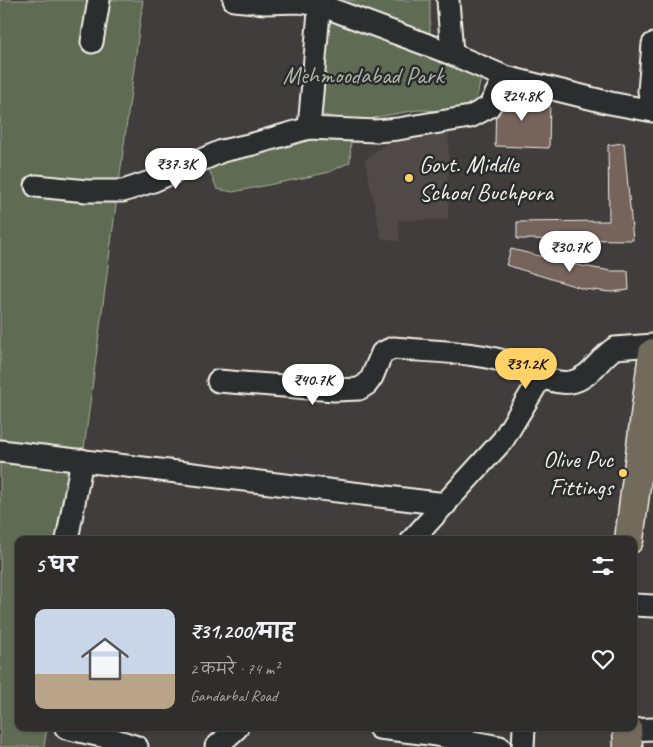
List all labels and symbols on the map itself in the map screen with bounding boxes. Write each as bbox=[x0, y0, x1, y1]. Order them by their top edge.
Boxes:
park label: Mehmoodabad Park bbox=[283, 60, 445, 90]
pin: ₹24.8K bbox=[481, 80, 563, 122]
pin: ₹37.3K bbox=[135, 148, 217, 190]
place label: Govt. Middle School Buchpora bbox=[419, 149, 554, 207]
marker: Govt. Middle School Buchpora bbox=[403, 172, 415, 184]
pin: ₹30.7K bbox=[529, 230, 611, 273]
pin: ₹31.2K bbox=[485, 348, 567, 390]
pin: ₹40.7K bbox=[272, 364, 354, 406]
place label: Olive Pvc Fittings bbox=[543, 444, 615, 502]
marker: Olive Pvc Fittings bbox=[617, 467, 629, 479]

